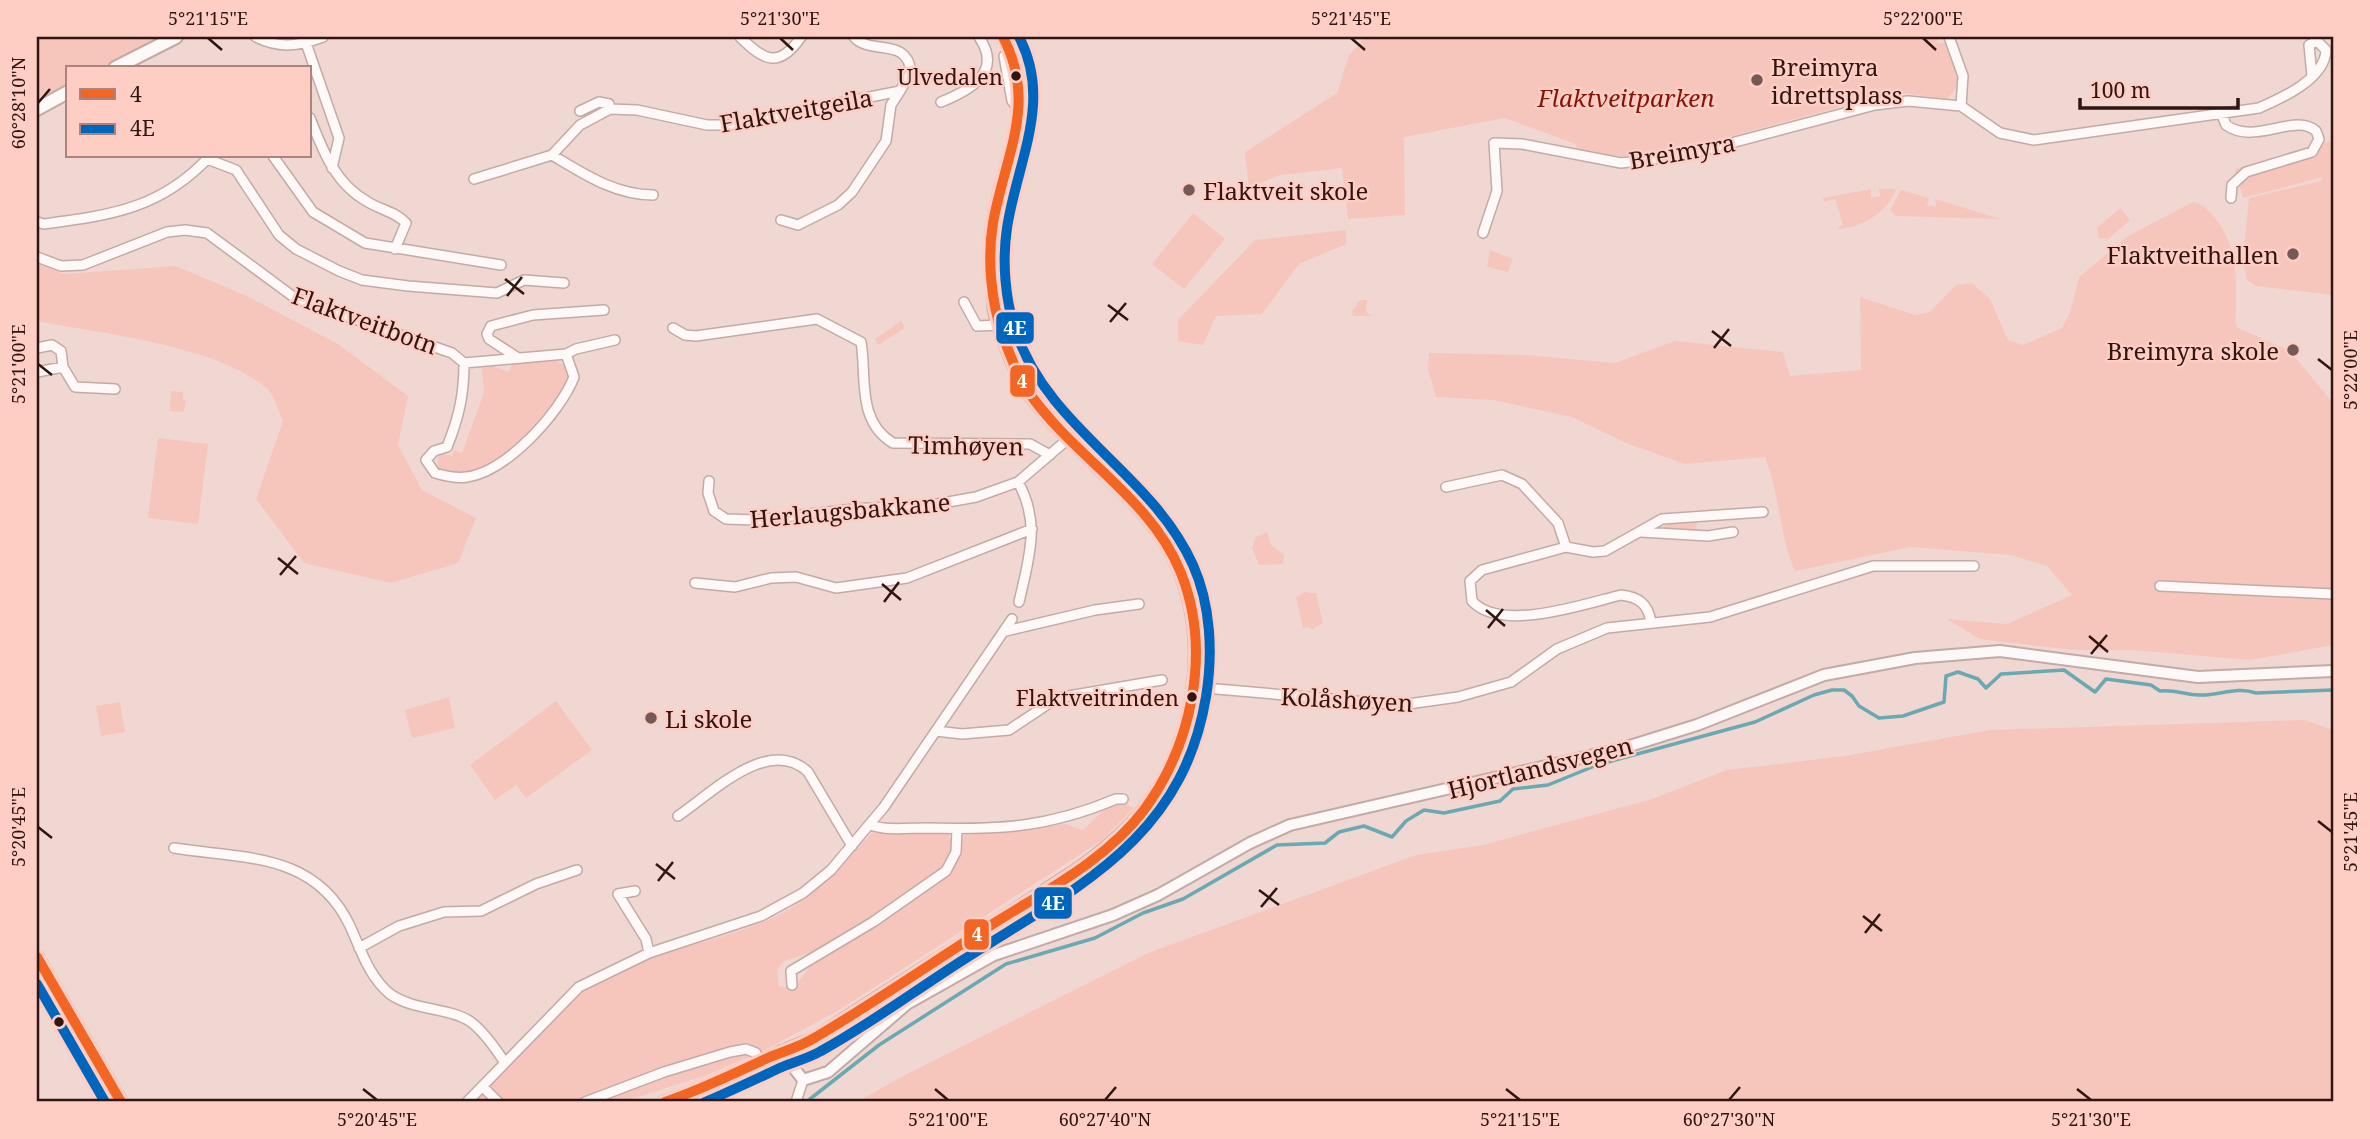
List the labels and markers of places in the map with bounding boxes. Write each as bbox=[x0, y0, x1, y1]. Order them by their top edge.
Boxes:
place label: Breimyra idrettsplass bbox=[1771, 50, 1903, 111]
place label: Ulvedalen bbox=[897, 61, 1003, 91]
marker: Ulvedalen bbox=[1009, 69, 1023, 83]
marker: Breimyra idrettsplass bbox=[1749, 72, 1765, 88]
place label: Flaktveit skole bbox=[1203, 174, 1368, 207]
marker: Flaktveit skole bbox=[1181, 182, 1197, 198]
place label: Flaktveithallen bbox=[2107, 238, 2279, 271]
marker: Flaktveithallen bbox=[2285, 246, 2301, 262]
place label: Breimyra skole bbox=[2107, 334, 2279, 367]
marker: Breimyra skole bbox=[2285, 342, 2301, 358]
place label: Flaktveitrinden bbox=[1016, 682, 1179, 712]
marker: Flaktveitrinden bbox=[1185, 690, 1199, 704]
place label: Li skole bbox=[665, 702, 752, 735]
marker: Li skole bbox=[643, 710, 659, 726]
unlabelled marker bbox=[52, 1015, 66, 1029]

